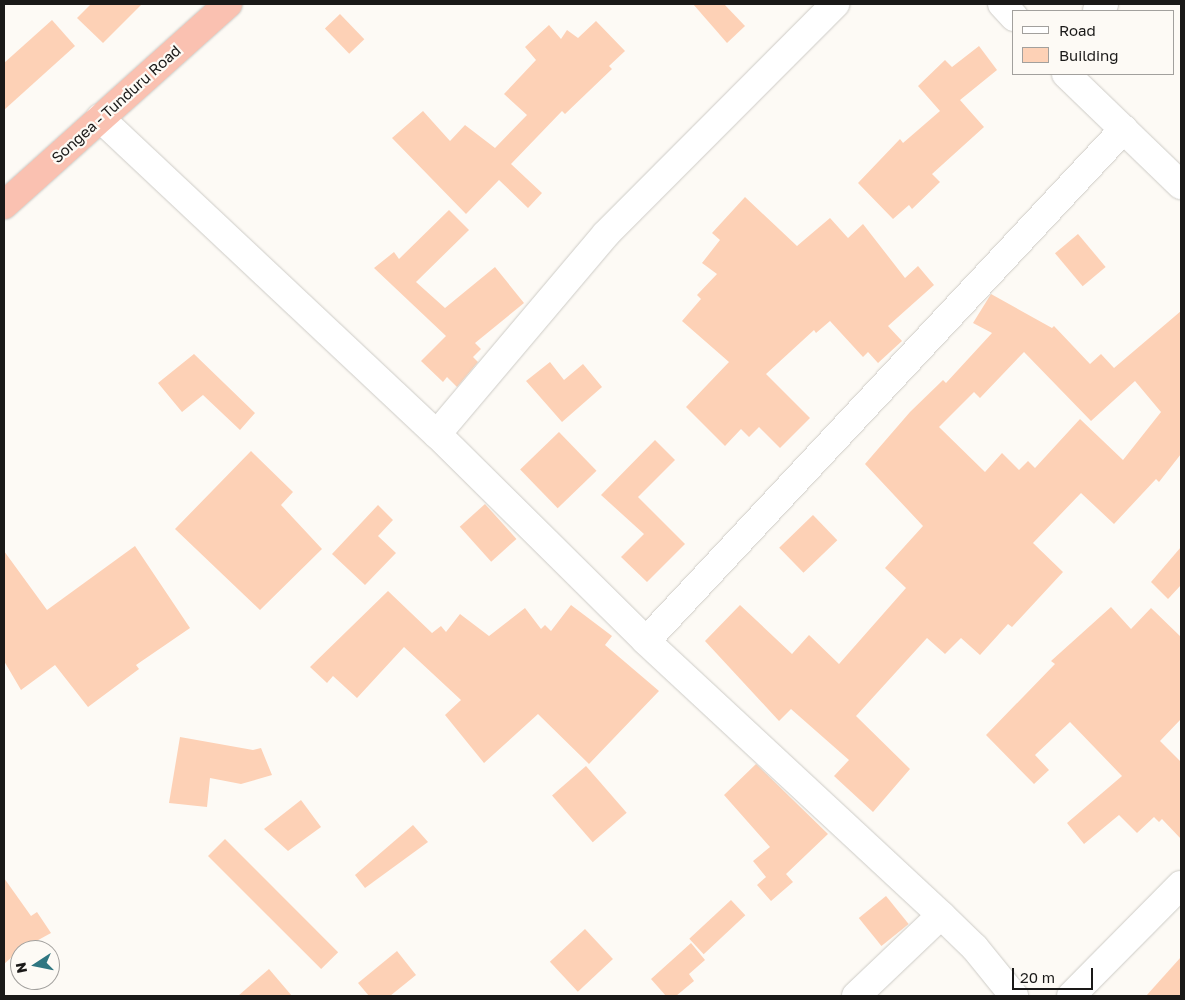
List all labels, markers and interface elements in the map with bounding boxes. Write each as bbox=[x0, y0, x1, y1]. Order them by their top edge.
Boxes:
legend bbox=[1012, 10, 1175, 75]
text: Road bbox=[1059, 21, 1096, 39]
street label: Songea - Tunduru Road bbox=[48, 41, 184, 167]
text: Building bbox=[1059, 46, 1119, 64]
north arrow bbox=[10, 940, 60, 990]
scale bar bbox=[1015, 958, 1096, 990]
text: N bbox=[11, 961, 30, 975]
text: 20 m bbox=[1020, 968, 1055, 986]

